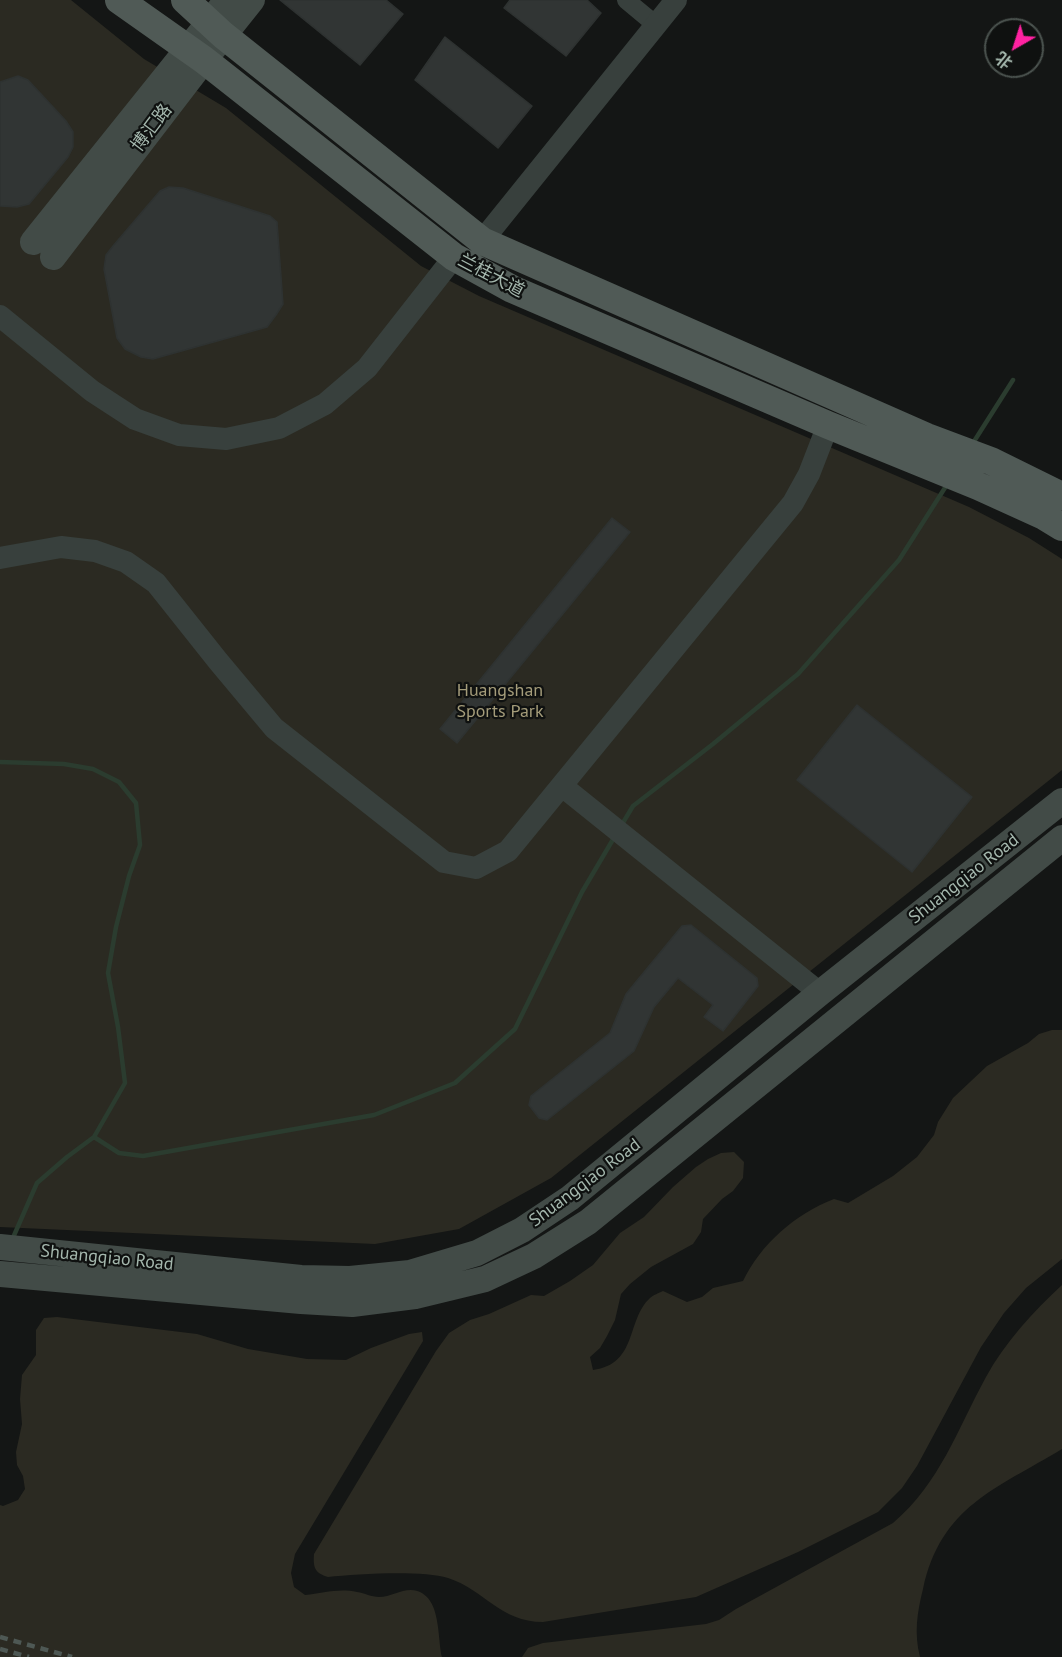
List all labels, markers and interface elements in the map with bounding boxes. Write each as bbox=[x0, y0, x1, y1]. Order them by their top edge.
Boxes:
north arrow bbox=[984, 18, 1044, 78]
text: 北 bbox=[991, 48, 1016, 73]
street label: 博汇路 bbox=[127, 100, 177, 156]
street label: 兰桂大道 bbox=[454, 250, 528, 302]
park label: Huangshan Sports Park bbox=[456, 680, 544, 722]
street label: Shuangqiao Road bbox=[905, 829, 1023, 929]
street label: Shuangqiao Road bbox=[525, 1134, 645, 1232]
street label: Shuangqiao Road bbox=[39, 1240, 175, 1276]

